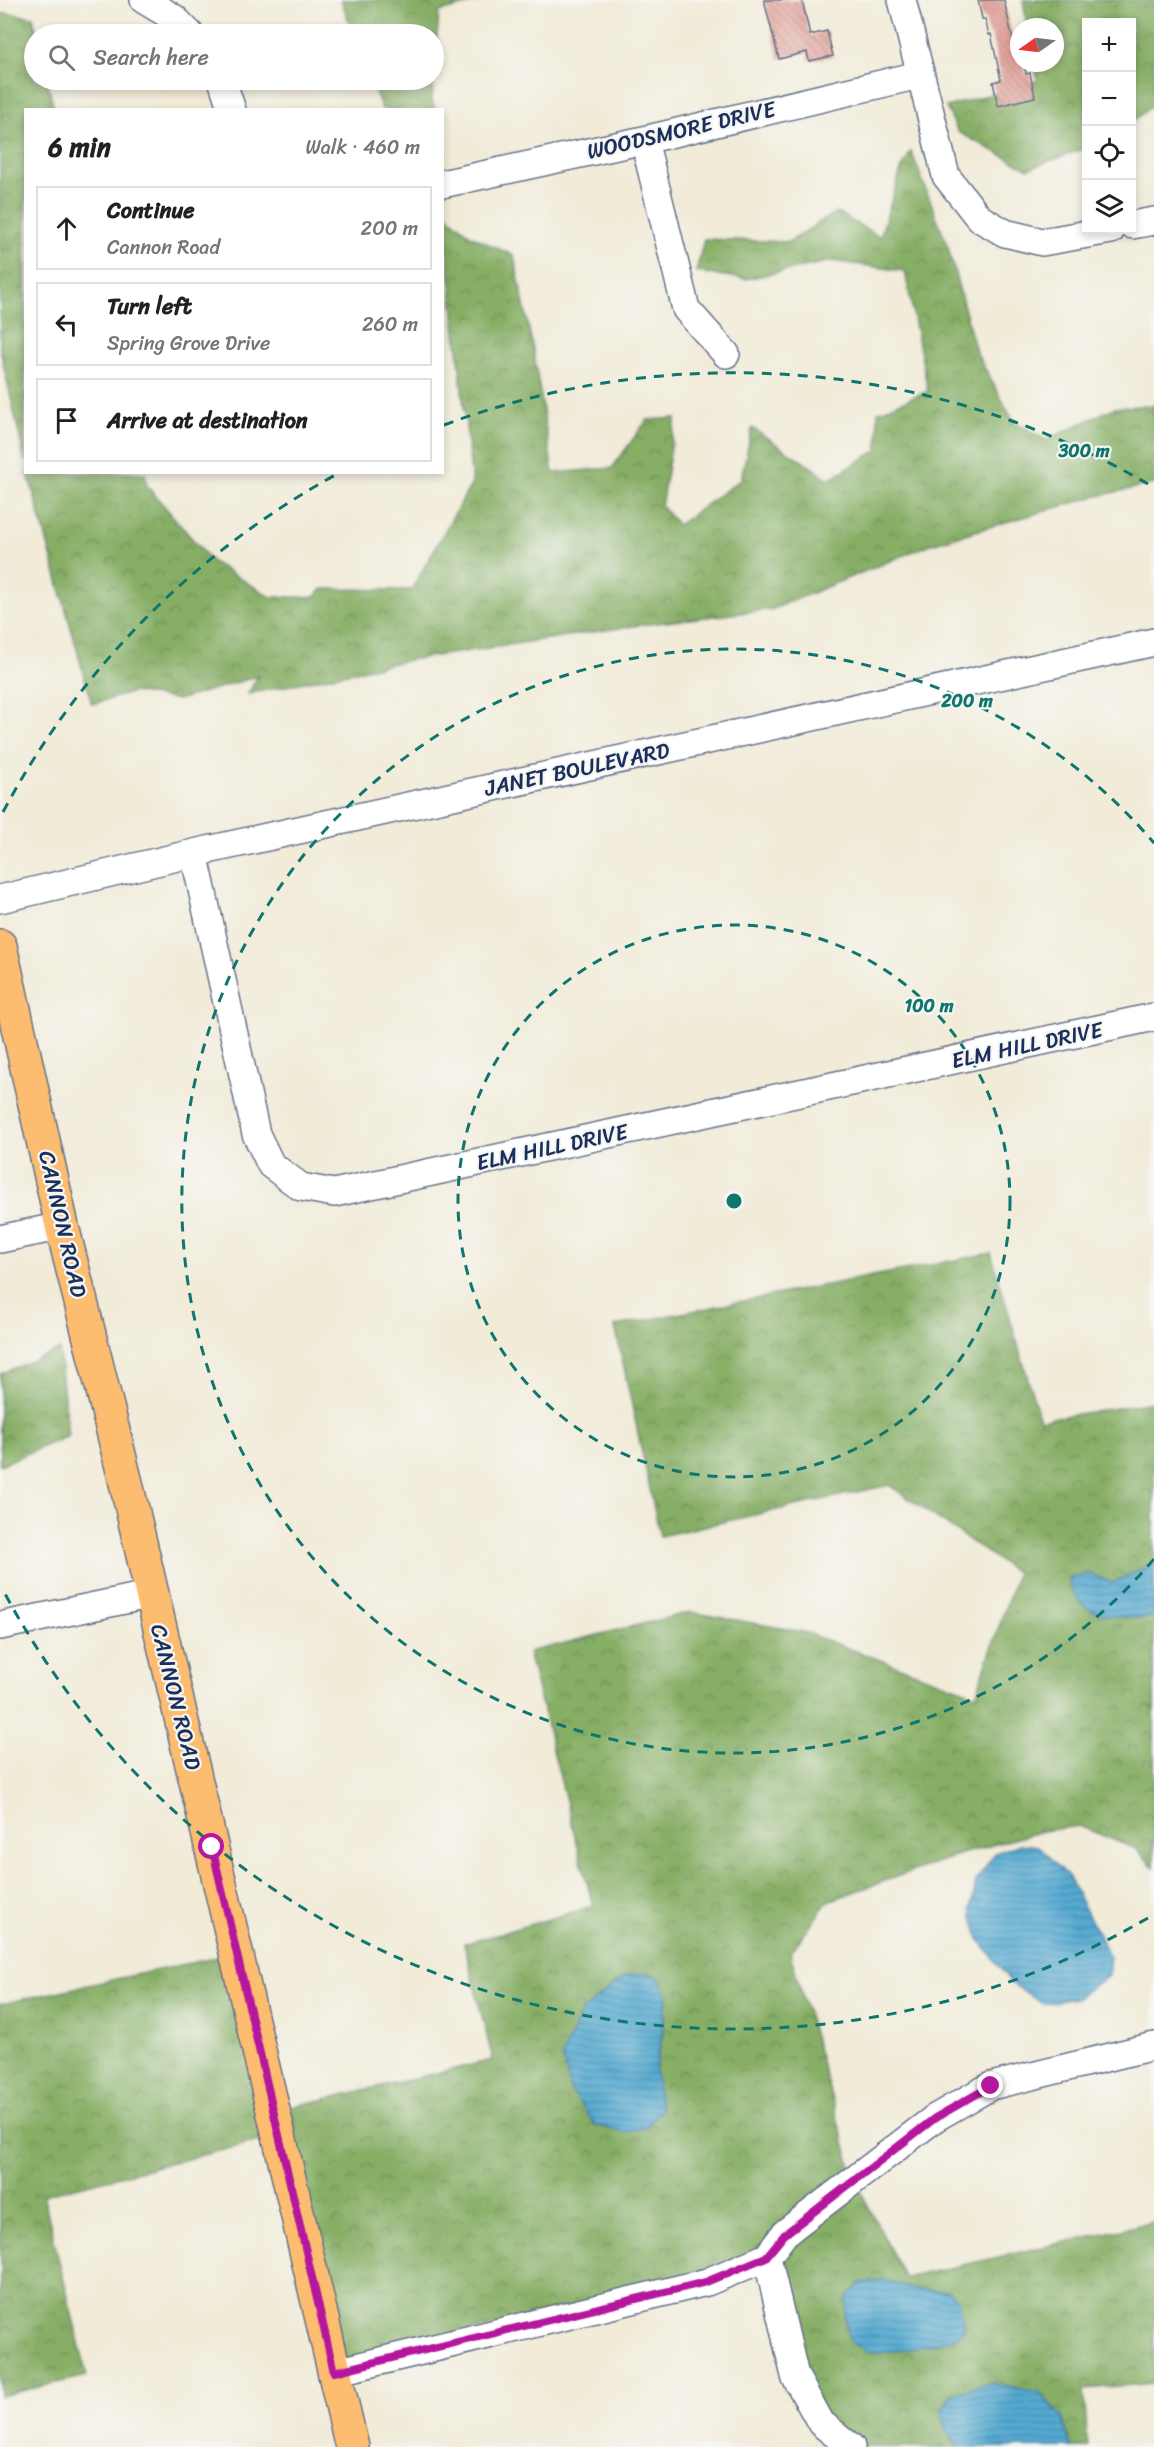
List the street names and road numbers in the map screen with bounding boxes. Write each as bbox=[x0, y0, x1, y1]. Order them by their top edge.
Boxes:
street label: WOODSMORE DRIVE bbox=[583, 89, 781, 171]
street label: JANET BOULEVARD bbox=[480, 730, 673, 808]
street label: ELM HILL DRIVE bbox=[948, 1010, 1108, 1080]
street label: ELM HILL DRIVE bbox=[473, 1112, 633, 1182]
street label: CANNON ROAD bbox=[27, 1147, 99, 1301]
street label: CANNON ROAD bbox=[139, 1620, 213, 1774]

